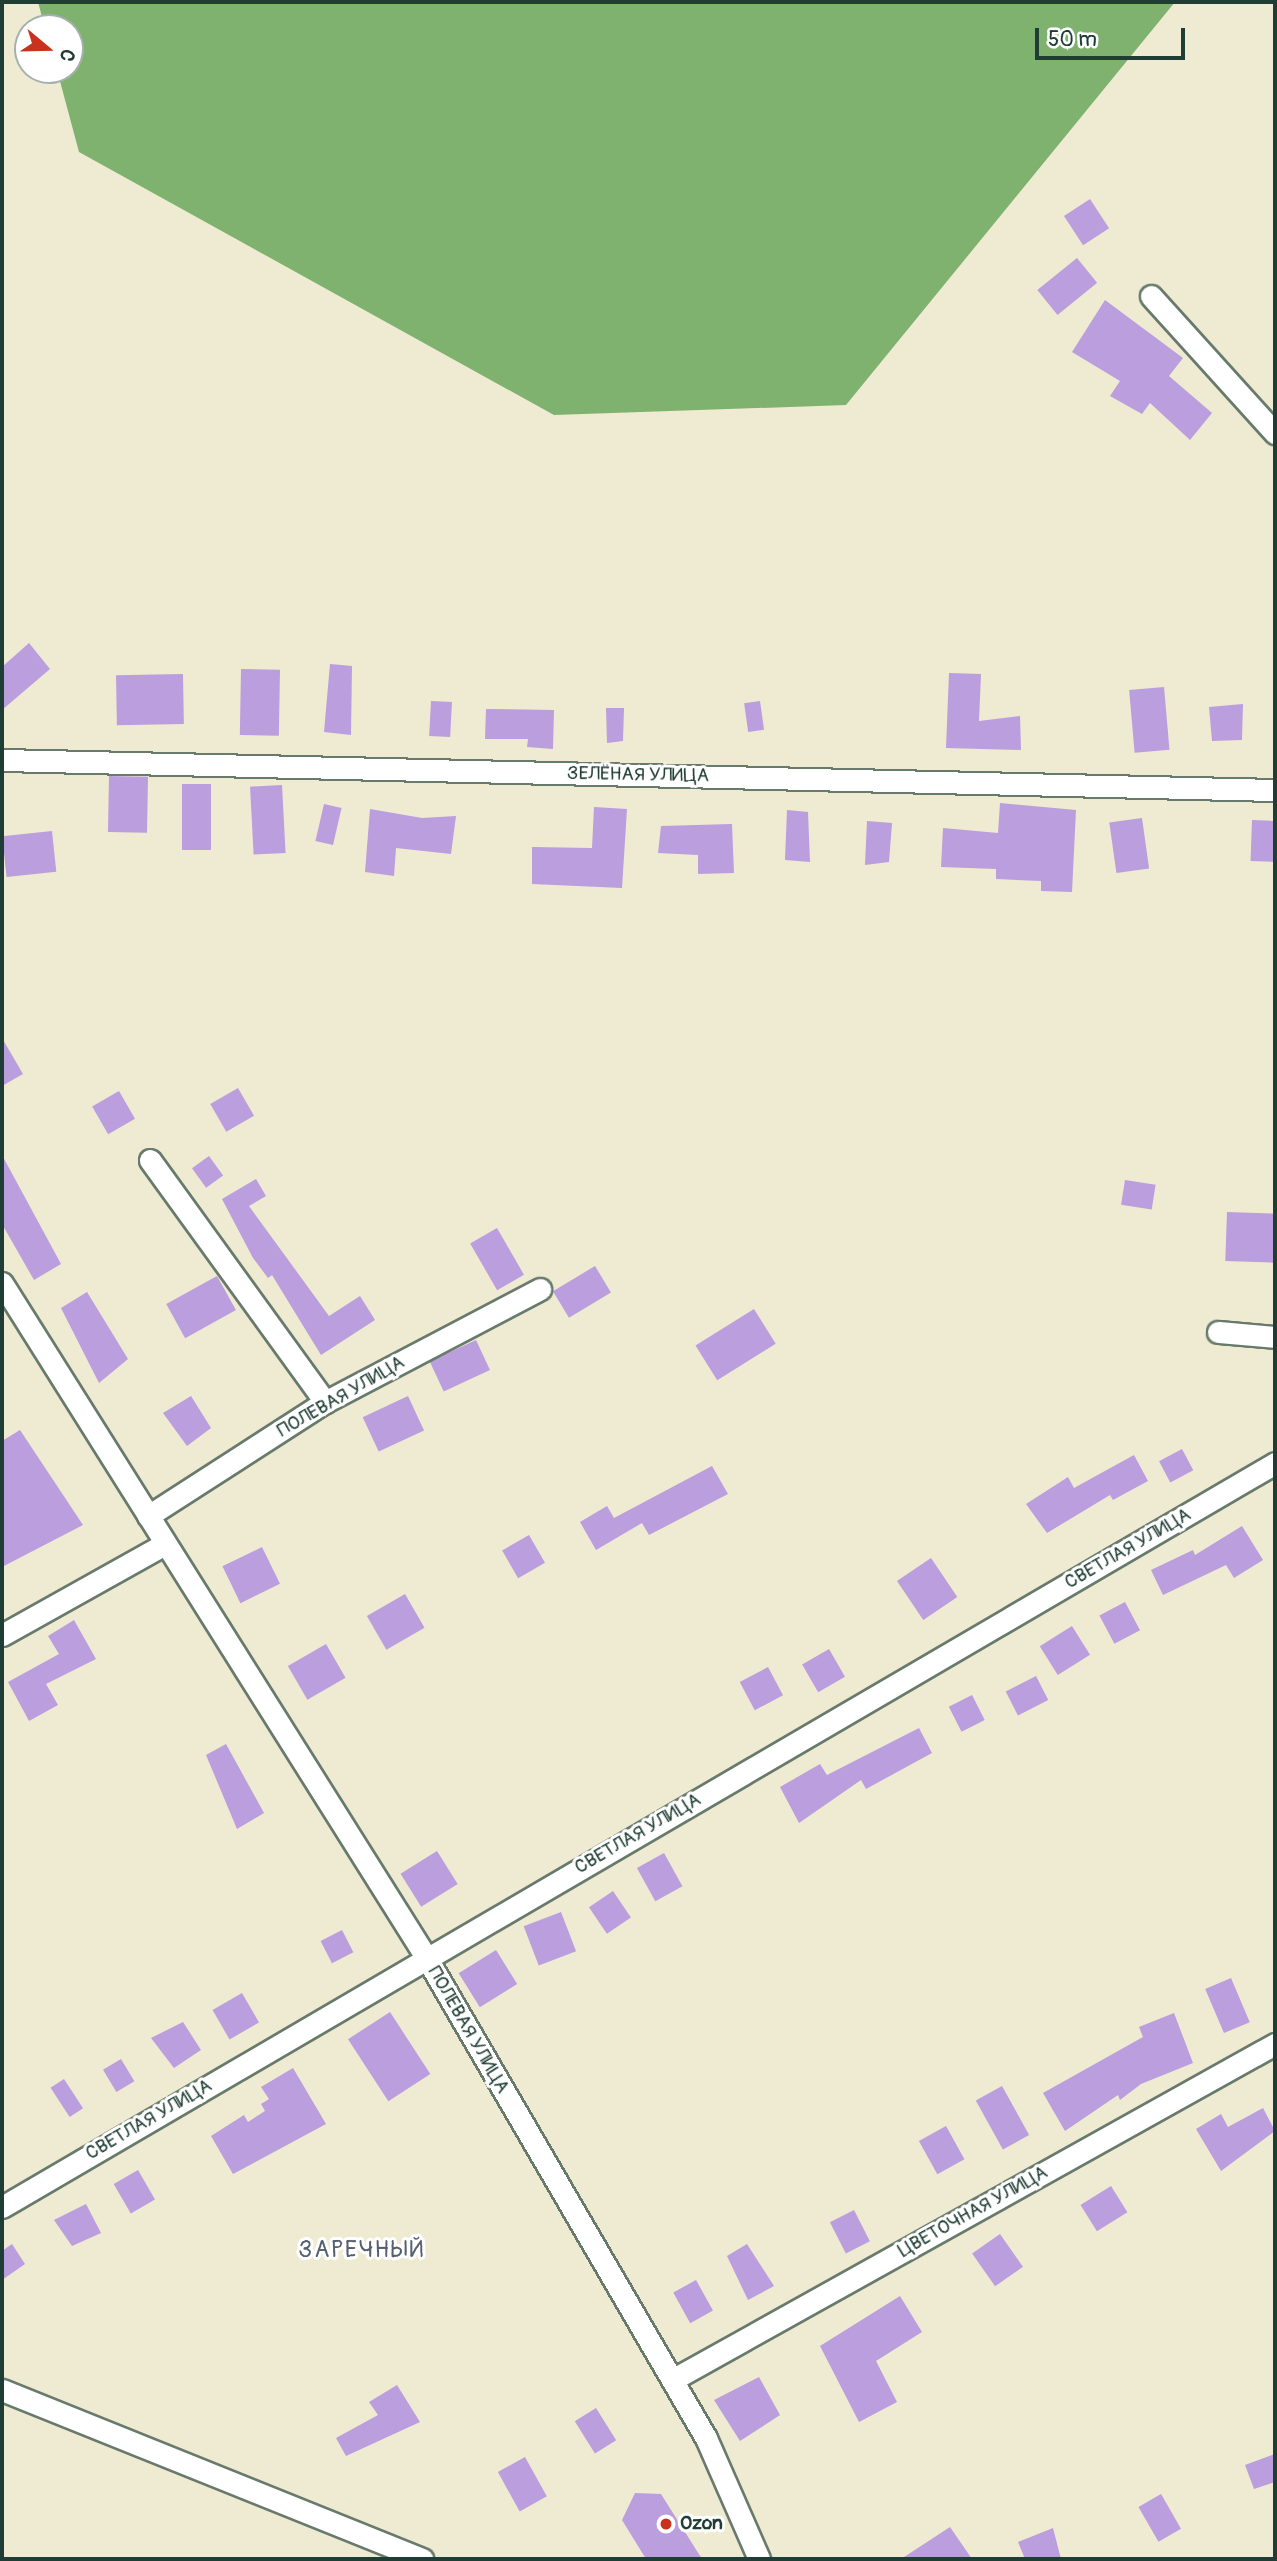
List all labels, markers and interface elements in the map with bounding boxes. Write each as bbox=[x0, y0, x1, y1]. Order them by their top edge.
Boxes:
north arrow bbox=[14, 14, 84, 84]
scale bar bbox=[1039, 14, 1190, 58]
text: 50 m bbox=[1048, 26, 1097, 53]
text: С bbox=[54, 46, 80, 65]
street label: ЗЕЛЁНАЯ УЛИЦА bbox=[567, 762, 709, 788]
street label: ПОЛЕВАЯ УЛИЦА bbox=[273, 1351, 409, 1443]
street label: СВЕТЛАЯ УЛИЦА bbox=[1061, 1504, 1195, 1594]
street label: СВЕТЛАЯ УЛИЦА bbox=[571, 1789, 705, 1879]
street label: ПОЛЕВАЯ УЛИЦА bbox=[422, 1962, 514, 2098]
street label: СВЕТЛАЯ УЛИЦА bbox=[82, 2075, 216, 2165]
street label: ЦВЕТОЧНАЯ УЛИЦА bbox=[894, 2161, 1052, 2263]
district label: ЗАРЕЧНЫЙ bbox=[300, 2236, 424, 2264]
place label: Ozon bbox=[680, 2513, 723, 2535]
marker: Ozon bbox=[658, 2516, 674, 2532]

